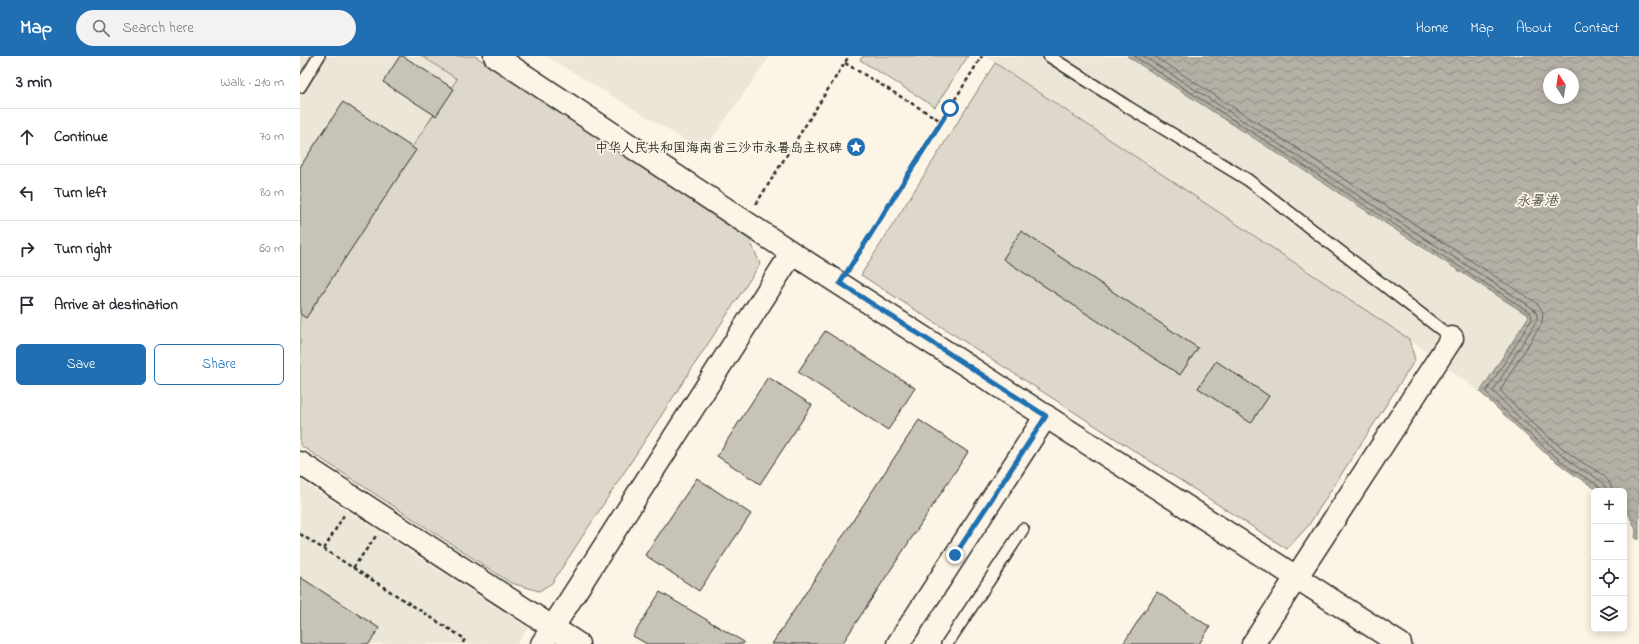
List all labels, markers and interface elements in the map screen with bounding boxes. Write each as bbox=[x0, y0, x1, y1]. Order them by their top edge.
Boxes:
search box bbox=[76, 10, 356, 46]
text: Map bbox=[20, 15, 52, 42]
icon: search bbox=[90, 17, 112, 39]
text: Search here bbox=[122, 17, 194, 39]
text: Home bbox=[1416, 18, 1448, 39]
text: Map bbox=[1470, 18, 1494, 39]
text: About bbox=[1516, 18, 1552, 39]
text: Contact bbox=[1574, 18, 1619, 39]
north arrow bbox=[1543, 68, 1579, 104]
text: 3 min bbox=[16, 70, 52, 95]
text: Walk · 210 m bbox=[220, 73, 284, 92]
route start bbox=[941, 99, 959, 117]
icon: ahead bbox=[16, 126, 38, 148]
text: Continue bbox=[54, 126, 108, 148]
text: 70 m bbox=[260, 127, 284, 146]
place icon: 中华人民共和国海南省三沙市永暑岛主权碑 bbox=[845, 136, 867, 158]
place label: 中华人民共和国海南省三沙市永暑岛主权碑 bbox=[595, 139, 842, 158]
icon: left bbox=[16, 182, 38, 204]
text: Turn left bbox=[54, 182, 107, 204]
text: 80 m bbox=[260, 183, 284, 202]
water label: 永暑港 bbox=[1516, 191, 1560, 212]
icon: right bbox=[16, 238, 38, 260]
text: Turn right bbox=[54, 238, 112, 260]
text: 60 m bbox=[259, 239, 284, 258]
icon: arrive bbox=[16, 294, 38, 316]
text: Arrive at destination bbox=[54, 294, 178, 316]
button: Save bbox=[16, 344, 146, 385]
button: Share bbox=[154, 344, 284, 385]
map controls bbox=[1591, 488, 1627, 632]
button: + bbox=[1591, 488, 1627, 524]
button: − bbox=[1591, 524, 1627, 560]
route end bbox=[946, 546, 964, 564]
button: locate bbox=[1591, 560, 1627, 596]
button: layers bbox=[1591, 596, 1627, 632]

